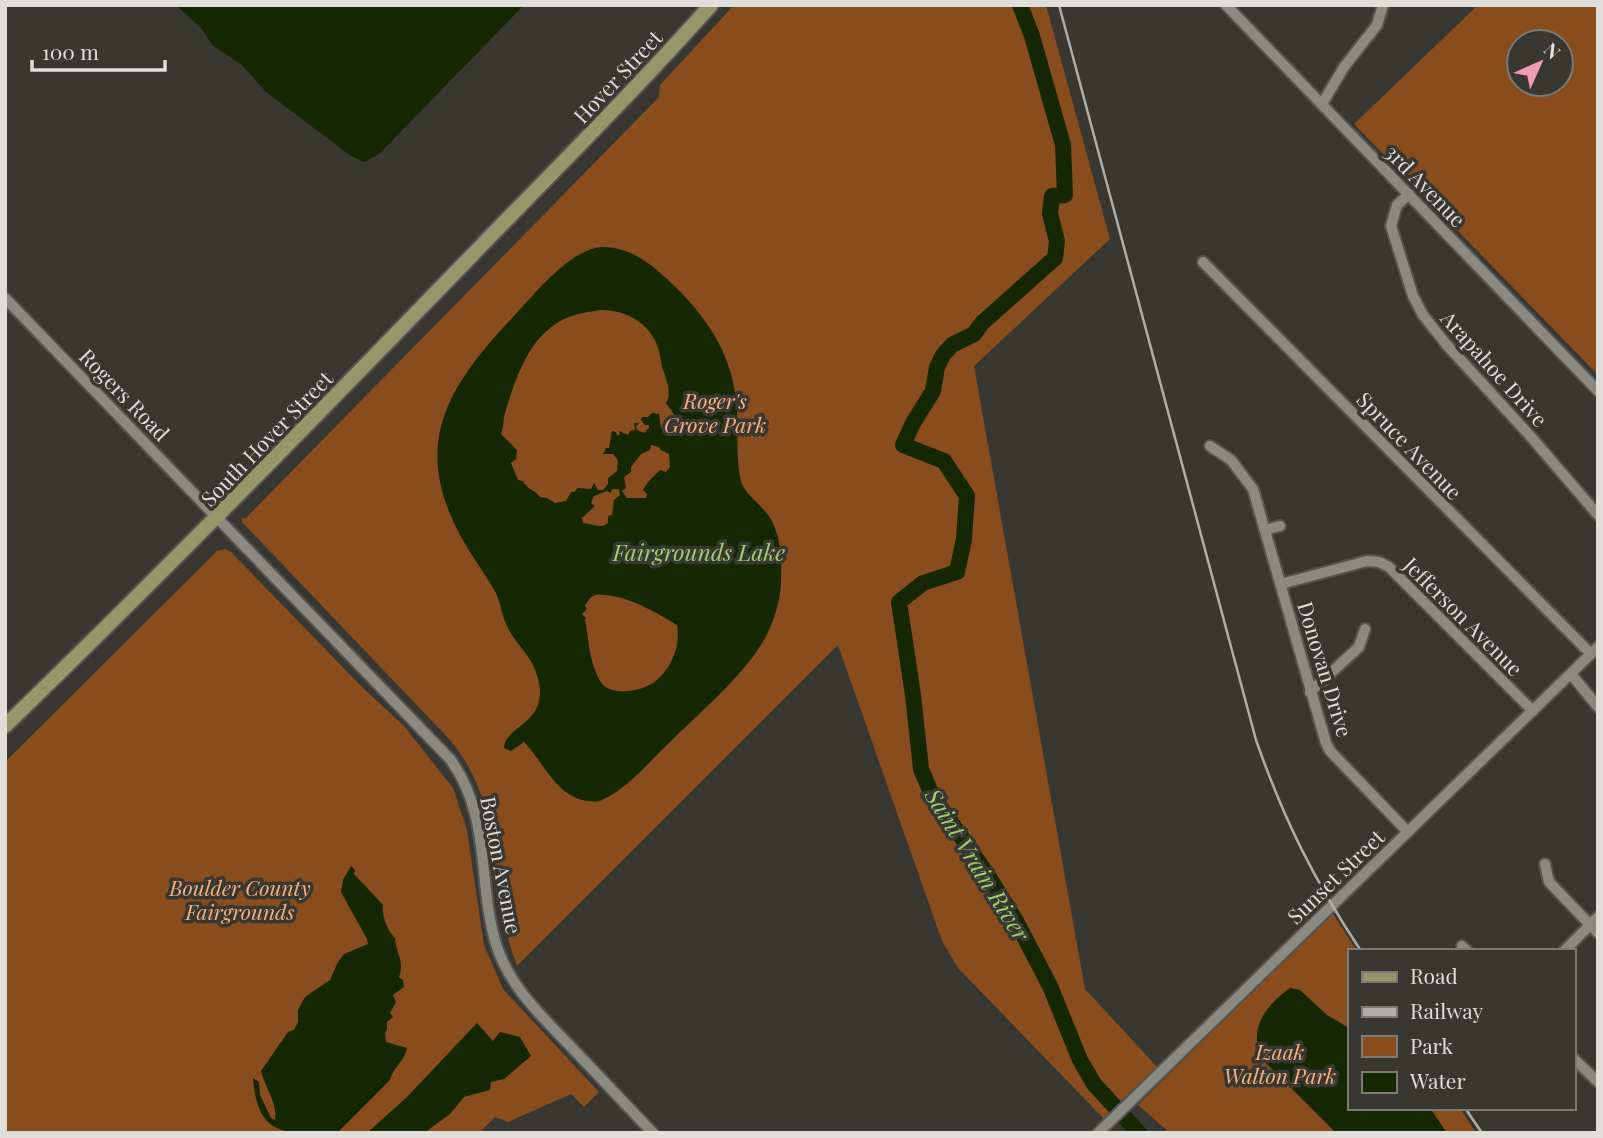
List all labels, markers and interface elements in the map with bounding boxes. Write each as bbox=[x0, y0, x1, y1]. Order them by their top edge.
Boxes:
street label: Hover Street bbox=[566, 23, 668, 129]
scale bar bbox=[32, 28, 164, 72]
north arrow bbox=[1505, 28, 1575, 98]
text: N bbox=[1539, 36, 1567, 65]
text: 100 m bbox=[42, 37, 99, 65]
street label: 3rd Avenue bbox=[1380, 138, 1472, 232]
street label: Arapahoe Drive bbox=[1435, 303, 1555, 432]
street label: Rogers Road bbox=[74, 342, 176, 446]
street label: South Hover Street bbox=[194, 364, 338, 512]
street label: Spruce Avenue bbox=[1351, 385, 1469, 505]
park label: Roger's Grove Park bbox=[664, 386, 766, 438]
water label: Fairgrounds Lake bbox=[612, 536, 785, 567]
street label: Jefferson Avenue bbox=[1398, 550, 1530, 682]
street label: Donovan Drive bbox=[1292, 598, 1360, 740]
water label: Saint Vrain River bbox=[918, 781, 1038, 947]
street label: Boston Avenue bbox=[475, 794, 529, 936]
street label: Sunset Street bbox=[1280, 822, 1390, 929]
park label: Boulder County Fairgrounds bbox=[168, 873, 311, 925]
legend bbox=[1348, 949, 1575, 1110]
text: Road bbox=[1410, 961, 1458, 989]
text: Railway bbox=[1410, 996, 1484, 1024]
text: Park bbox=[1410, 1031, 1454, 1059]
park label: Izaak Walton Park bbox=[1224, 1037, 1336, 1089]
text: Water bbox=[1409, 1066, 1466, 1094]

